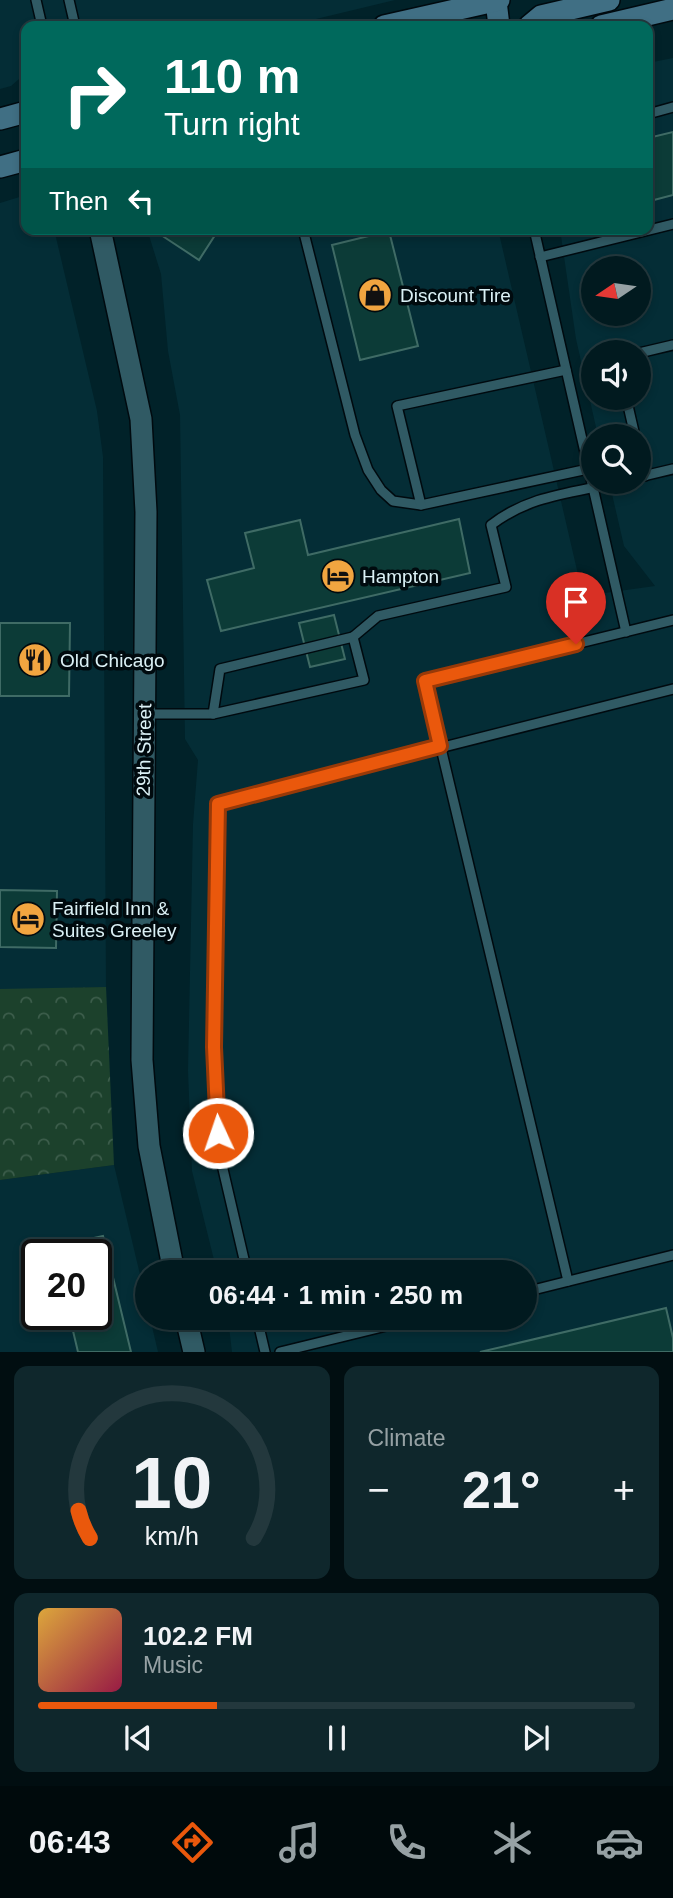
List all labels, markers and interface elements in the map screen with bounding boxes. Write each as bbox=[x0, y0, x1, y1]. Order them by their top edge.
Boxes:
icon: right bbox=[49, 49, 140, 140]
text: 110 m bbox=[164, 49, 300, 103]
text: Turn right bbox=[164, 106, 300, 142]
icon: left bbox=[122, 182, 160, 220]
text: Then bbox=[49, 186, 108, 216]
north arrow bbox=[581, 256, 651, 326]
map controls bbox=[581, 256, 651, 494]
shop icon: Discount Tire bbox=[356, 276, 394, 314]
place label: Discount Tire bbox=[400, 285, 511, 306]
button: sound bbox=[581, 340, 651, 410]
button: search bbox=[581, 424, 651, 494]
hotel icon: Hampton bbox=[319, 557, 357, 595]
place label: Hampton bbox=[362, 566, 439, 587]
pin bbox=[546, 572, 606, 644]
icon: arrive bbox=[557, 583, 595, 621]
restaurant icon: Old Chicago bbox=[16, 641, 54, 679]
place label: Old Chicago bbox=[60, 650, 165, 671]
street label: 29th Street bbox=[133, 703, 155, 797]
place label: Fairfield Inn & Suites Greeley bbox=[52, 898, 177, 941]
hotel icon: Fairfield Inn & Suites Greeley bbox=[9, 900, 47, 938]
position arrow bbox=[181, 1096, 255, 1170]
speed limit sign: 20 bbox=[21, 1239, 112, 1330]
text: 06:44 · 1 min · 250 m bbox=[209, 1280, 463, 1310]
text: Climate bbox=[368, 1425, 445, 1451]
text: 10 bbox=[131, 1443, 212, 1524]
text: 21° bbox=[462, 1461, 541, 1519]
text: − bbox=[368, 1469, 390, 1511]
text: + bbox=[613, 1469, 635, 1511]
text: km/h bbox=[145, 1522, 199, 1550]
text: 102.2 FM bbox=[143, 1621, 253, 1651]
text: Music bbox=[143, 1652, 203, 1678]
icon: previous bbox=[119, 1719, 157, 1757]
icon: pause bbox=[318, 1719, 356, 1757]
icon: next bbox=[517, 1719, 555, 1757]
icon: directions bbox=[168, 1818, 217, 1867]
icon: music bbox=[275, 1818, 324, 1867]
icon: phone bbox=[382, 1818, 431, 1867]
icon: climate bbox=[488, 1818, 537, 1867]
icon: car bbox=[595, 1818, 644, 1867]
text: 06:43 bbox=[29, 1824, 111, 1860]

